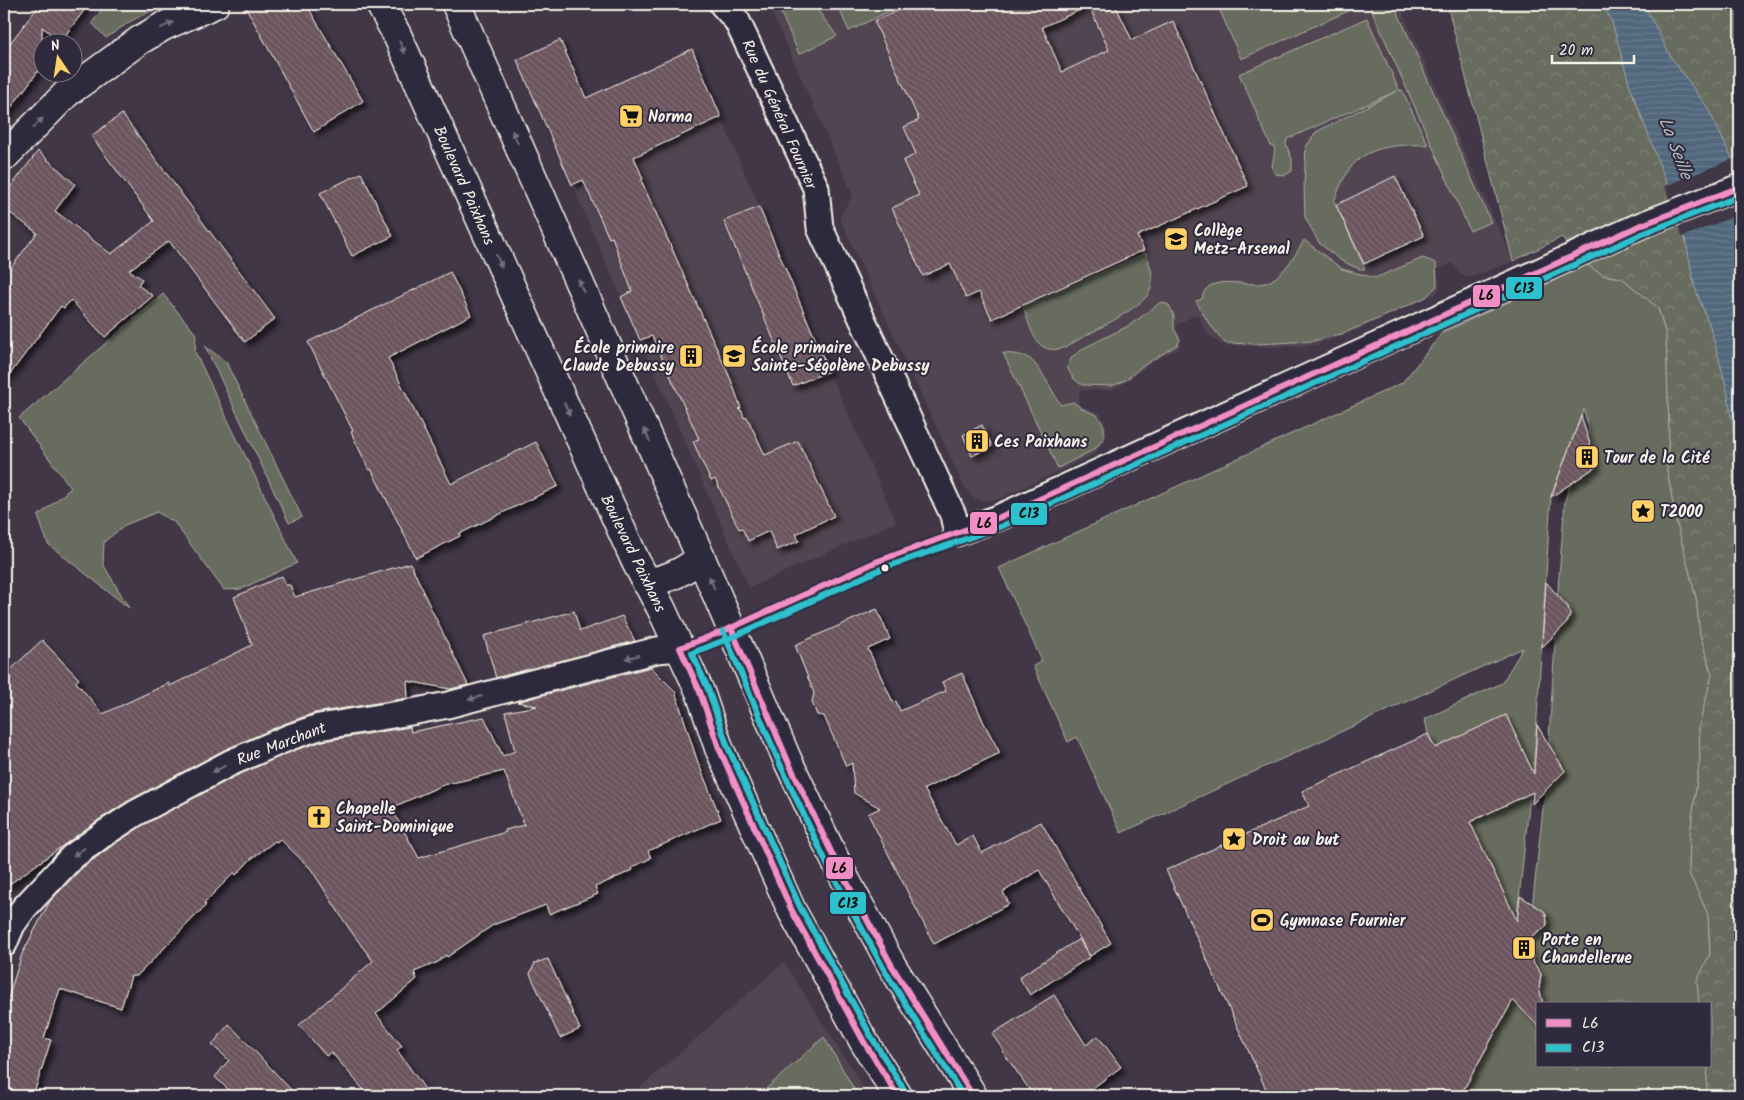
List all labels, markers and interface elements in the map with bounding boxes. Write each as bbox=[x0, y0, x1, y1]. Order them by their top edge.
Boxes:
one-way arrow bbox=[160, 21, 174, 29]
north arrow bbox=[32, 32, 82, 82]
scale bar bbox=[1552, 32, 1634, 64]
text: N bbox=[49, 35, 62, 58]
street label: Rue du Général Fournier bbox=[734, 36, 824, 195]
text: 20 m bbox=[1559, 39, 1593, 63]
one-way arrow bbox=[399, 40, 407, 54]
supermarket icon: Norma bbox=[618, 103, 644, 129]
place label: Norma bbox=[648, 105, 692, 130]
water label: La Seille bbox=[1650, 113, 1700, 186]
one-way arrow bbox=[32, 117, 44, 129]
street label: Boulevard Paixhans bbox=[426, 122, 501, 250]
one-way arrow bbox=[511, 130, 519, 144]
place label: Collège Metz-Arsenal bbox=[1194, 219, 1290, 262]
school or university icon: Collège Metz-Arsenal bbox=[1163, 226, 1189, 252]
one-way arrow bbox=[496, 254, 504, 268]
line badge: C13 bbox=[1505, 276, 1543, 300]
text: C13 bbox=[1514, 278, 1535, 300]
one-way arrow bbox=[576, 279, 584, 293]
line badge: L6 bbox=[1472, 284, 1501, 308]
text: L6 bbox=[1478, 285, 1494, 307]
place label: École primaire Claude Debussy bbox=[563, 336, 675, 379]
place label: École primaire Sainte-Ségolène Debussy bbox=[752, 336, 930, 379]
building icon: École primaire Claude Debussy bbox=[678, 343, 704, 369]
school or university icon: École primaire Sainte-Ségolène Debussy bbox=[721, 343, 747, 369]
one-way arrow bbox=[563, 402, 571, 416]
one-way arrow bbox=[642, 428, 650, 442]
building icon: Ces Paixhans bbox=[964, 428, 990, 454]
place label: Ces Paixhans bbox=[994, 430, 1088, 455]
building icon: Tour de la Cité bbox=[1574, 444, 1600, 470]
place label: Tour de la Cité bbox=[1604, 446, 1710, 471]
street label: Boulevard Paixhans bbox=[593, 490, 672, 617]
place icon: T2000 bbox=[1630, 498, 1656, 524]
place label: T2000 bbox=[1660, 500, 1703, 525]
line badge: C13 bbox=[1010, 502, 1048, 526]
text: C13 bbox=[1019, 503, 1040, 525]
line badge: L6 bbox=[969, 511, 998, 535]
text: L6 bbox=[976, 513, 992, 535]
unlabelled marker bbox=[880, 563, 890, 573]
one-way arrow bbox=[708, 575, 716, 590]
one-way arrow bbox=[624, 653, 639, 661]
one-way arrow bbox=[467, 694, 482, 702]
street label: Rue Marchant bbox=[233, 716, 331, 773]
one-way arrow bbox=[211, 765, 226, 773]
place label: Chapelle Saint-Dominique bbox=[336, 797, 454, 840]
church icon: Chapelle Saint-Dominique bbox=[306, 804, 332, 830]
place icon: Droit au but bbox=[1221, 826, 1247, 852]
place label: Droit au but bbox=[1252, 828, 1340, 853]
one-way arrow bbox=[72, 847, 86, 857]
line badge: L6 bbox=[825, 856, 854, 880]
text: L6 bbox=[831, 858, 847, 880]
line badge: C13 bbox=[829, 891, 867, 915]
text: C13 bbox=[838, 893, 859, 915]
sports icon: Gymnase Fournier bbox=[1249, 907, 1275, 933]
place label: Gymnase Fournier bbox=[1280, 909, 1407, 934]
place label: Porte en Chandellerue bbox=[1542, 928, 1632, 971]
building icon: Porte en Chandellerue bbox=[1511, 935, 1537, 961]
legend bbox=[1536, 1002, 1712, 1068]
text: L6 bbox=[1582, 1012, 1599, 1036]
text: C13 bbox=[1582, 1036, 1605, 1060]

